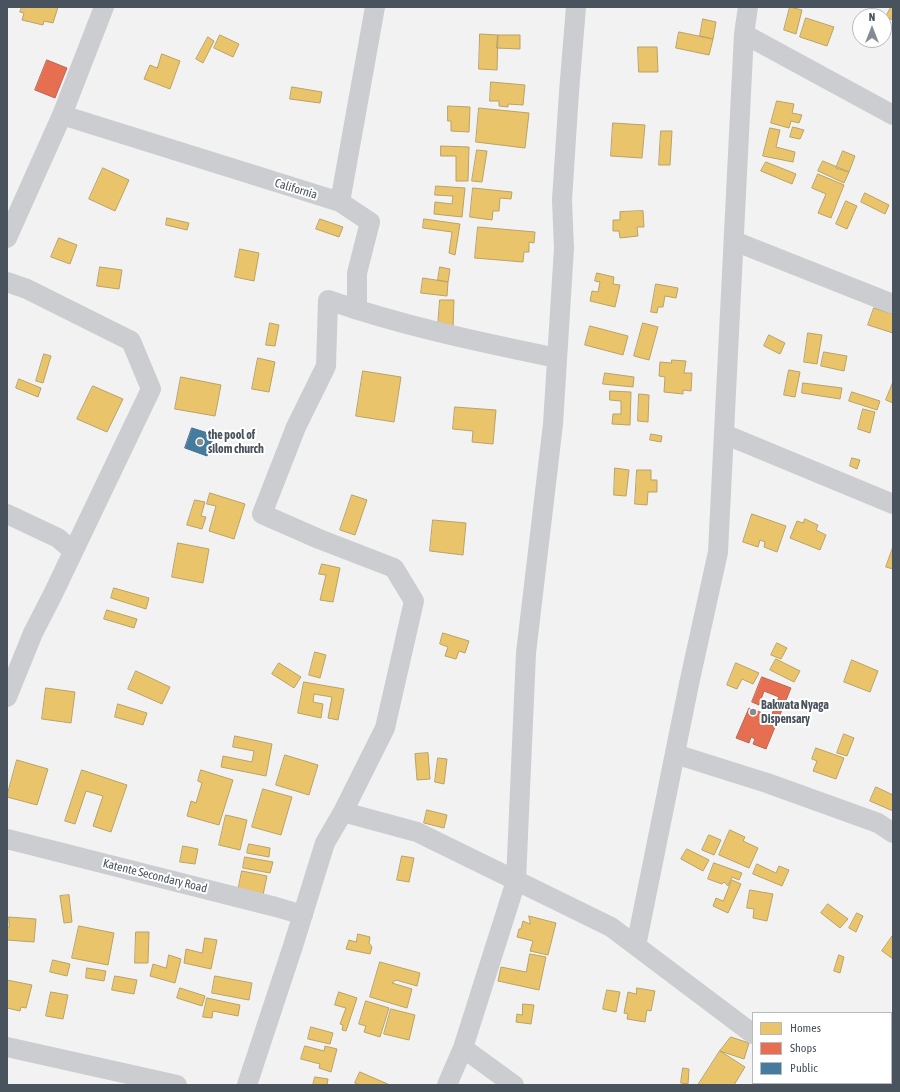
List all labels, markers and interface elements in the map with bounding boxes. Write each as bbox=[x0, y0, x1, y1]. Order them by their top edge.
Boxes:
north arrow bbox=[852, 8, 892, 48]
text: N bbox=[869, 11, 875, 23]
street label: California bbox=[273, 176, 319, 202]
place label: the pool of silom church bbox=[208, 428, 264, 456]
marker: the pool of silom church bbox=[195, 437, 205, 447]
place label: Bakwata Nyaga Dispensary bbox=[761, 698, 829, 726]
marker: Bakwata Nyaga Dispensary bbox=[748, 707, 758, 717]
street label: Katente Secondary Road bbox=[101, 856, 209, 896]
legend bbox=[752, 1012, 892, 1084]
text: Homes bbox=[790, 1021, 821, 1035]
text: Shops bbox=[790, 1041, 816, 1055]
text: Public bbox=[790, 1061, 818, 1075]

